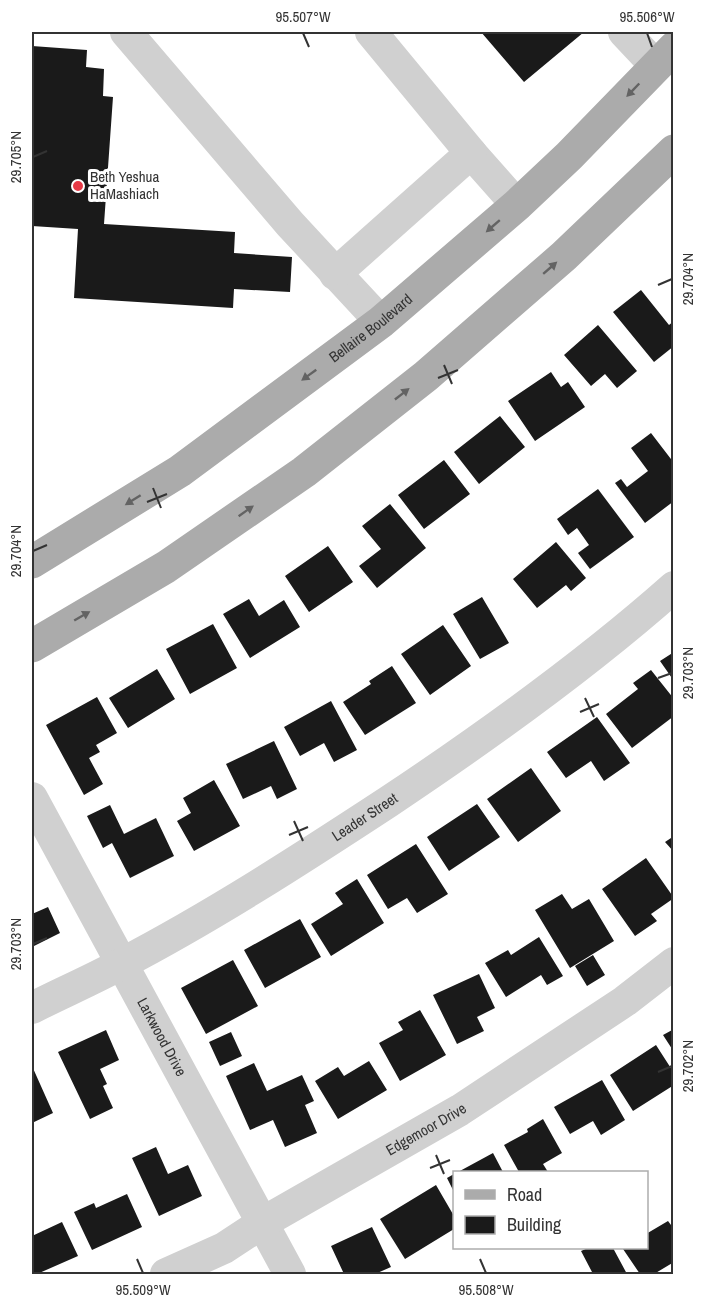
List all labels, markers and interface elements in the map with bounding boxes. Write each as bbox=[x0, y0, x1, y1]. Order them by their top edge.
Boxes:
text: 95.507°W bbox=[275, 6, 331, 27]
text: 95.506°W bbox=[619, 6, 675, 27]
one-way arrow bbox=[626, 83, 640, 98]
text: 29.705°N bbox=[5, 131, 26, 183]
place label: Beth Yeshua HaMashiach bbox=[90, 166, 159, 204]
marker: Beth Yeshua HaMashiach bbox=[71, 179, 85, 193]
one-way arrow bbox=[485, 219, 501, 232]
text: 29.704°N bbox=[677, 253, 698, 305]
one-way arrow bbox=[542, 262, 557, 275]
street label: Bellaire Boulevard bbox=[324, 289, 417, 367]
one-way arrow bbox=[301, 369, 317, 381]
one-way arrow bbox=[395, 389, 410, 401]
one-way arrow bbox=[125, 494, 141, 505]
one-way arrow bbox=[238, 506, 255, 517]
text: 29.704°N bbox=[5, 525, 26, 577]
one-way arrow bbox=[74, 611, 91, 621]
text: 29.703°N bbox=[677, 647, 698, 699]
street label: Leader Street bbox=[328, 787, 402, 846]
text: 29.703°N bbox=[5, 918, 26, 970]
street label: Larkwood Drive bbox=[132, 994, 192, 1080]
text: 29.702°N bbox=[677, 1040, 698, 1092]
street label: Edgemoor Drive bbox=[382, 1098, 470, 1160]
legend bbox=[453, 1171, 648, 1249]
text: Road bbox=[507, 1182, 542, 1207]
text: Building bbox=[507, 1212, 562, 1237]
text: 95.509°W bbox=[115, 1279, 171, 1300]
text: 95.508°W bbox=[458, 1279, 514, 1300]

